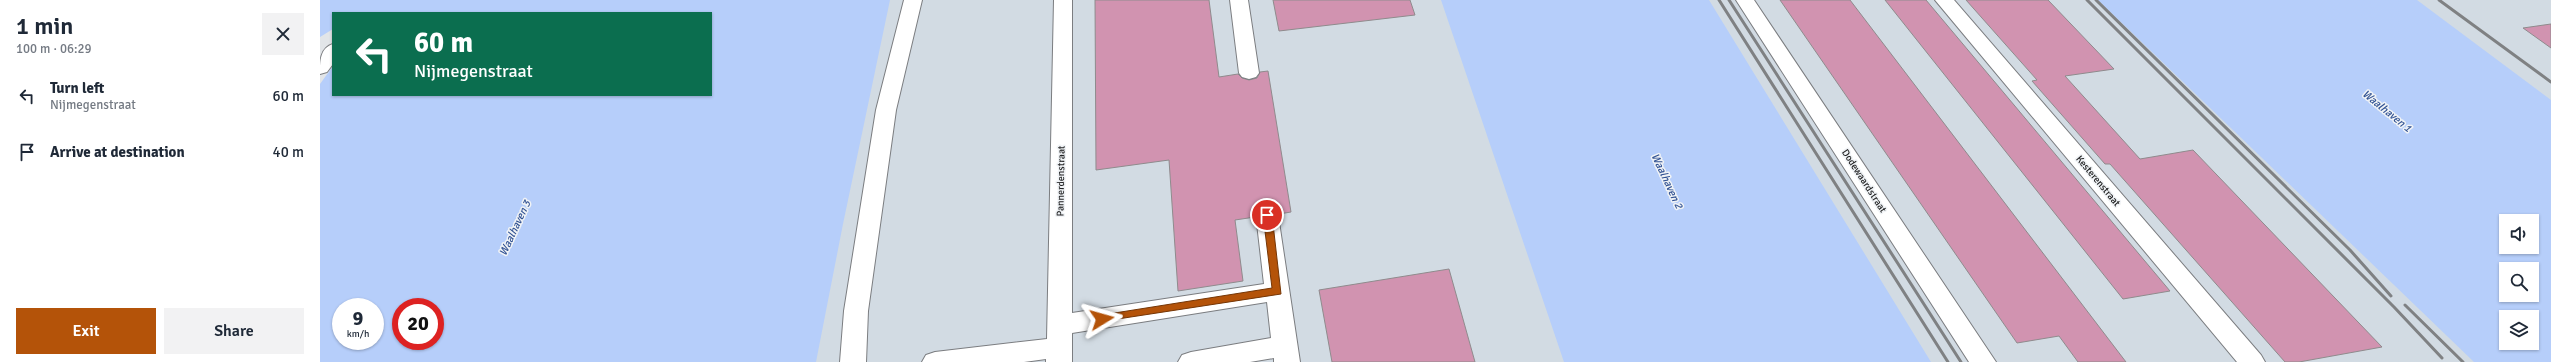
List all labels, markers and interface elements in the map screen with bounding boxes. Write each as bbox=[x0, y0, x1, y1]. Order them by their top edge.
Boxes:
text: 1 min bbox=[16, 11, 73, 41]
button: close bbox=[262, 13, 304, 55]
text: 60 m bbox=[414, 26, 473, 60]
icon: left bbox=[348, 28, 400, 80]
text: 100 m · 06:29 bbox=[16, 41, 92, 57]
text: Nijmegenstraat bbox=[414, 60, 533, 82]
text: Turn left bbox=[50, 79, 104, 97]
icon: left bbox=[16, 85, 38, 107]
text: 60 m bbox=[273, 87, 304, 105]
water label: Waalhaven 1 bbox=[2360, 87, 2414, 135]
text: Nijmegenstraat bbox=[50, 97, 136, 113]
icon: arrive bbox=[16, 141, 38, 163]
text: Arrive at destination bbox=[50, 143, 185, 161]
text: 40 m bbox=[273, 143, 304, 161]
street label: Pannerdenstraat bbox=[1054, 145, 1068, 217]
street label: Dodewaardstraat bbox=[1839, 147, 1889, 215]
water label: Waalhaven 2 bbox=[1649, 151, 1686, 212]
street label: Kesterenstraat bbox=[2073, 153, 2123, 209]
water label: Waalhaven 3 bbox=[497, 197, 534, 258]
pin bbox=[1250, 198, 1284, 232]
icon: arrive bbox=[1256, 204, 1278, 226]
map controls bbox=[2499, 214, 2539, 350]
button: sound bbox=[2499, 214, 2539, 254]
button: search bbox=[2499, 262, 2539, 302]
speed limit sign: 20 bbox=[392, 298, 444, 350]
position arrow bbox=[1081, 298, 1123, 340]
text: 9 bbox=[353, 306, 363, 331]
button: Exit bbox=[16, 308, 156, 354]
button: Share bbox=[164, 308, 304, 354]
button: layers bbox=[2499, 310, 2539, 350]
text: km/h bbox=[347, 328, 369, 340]

